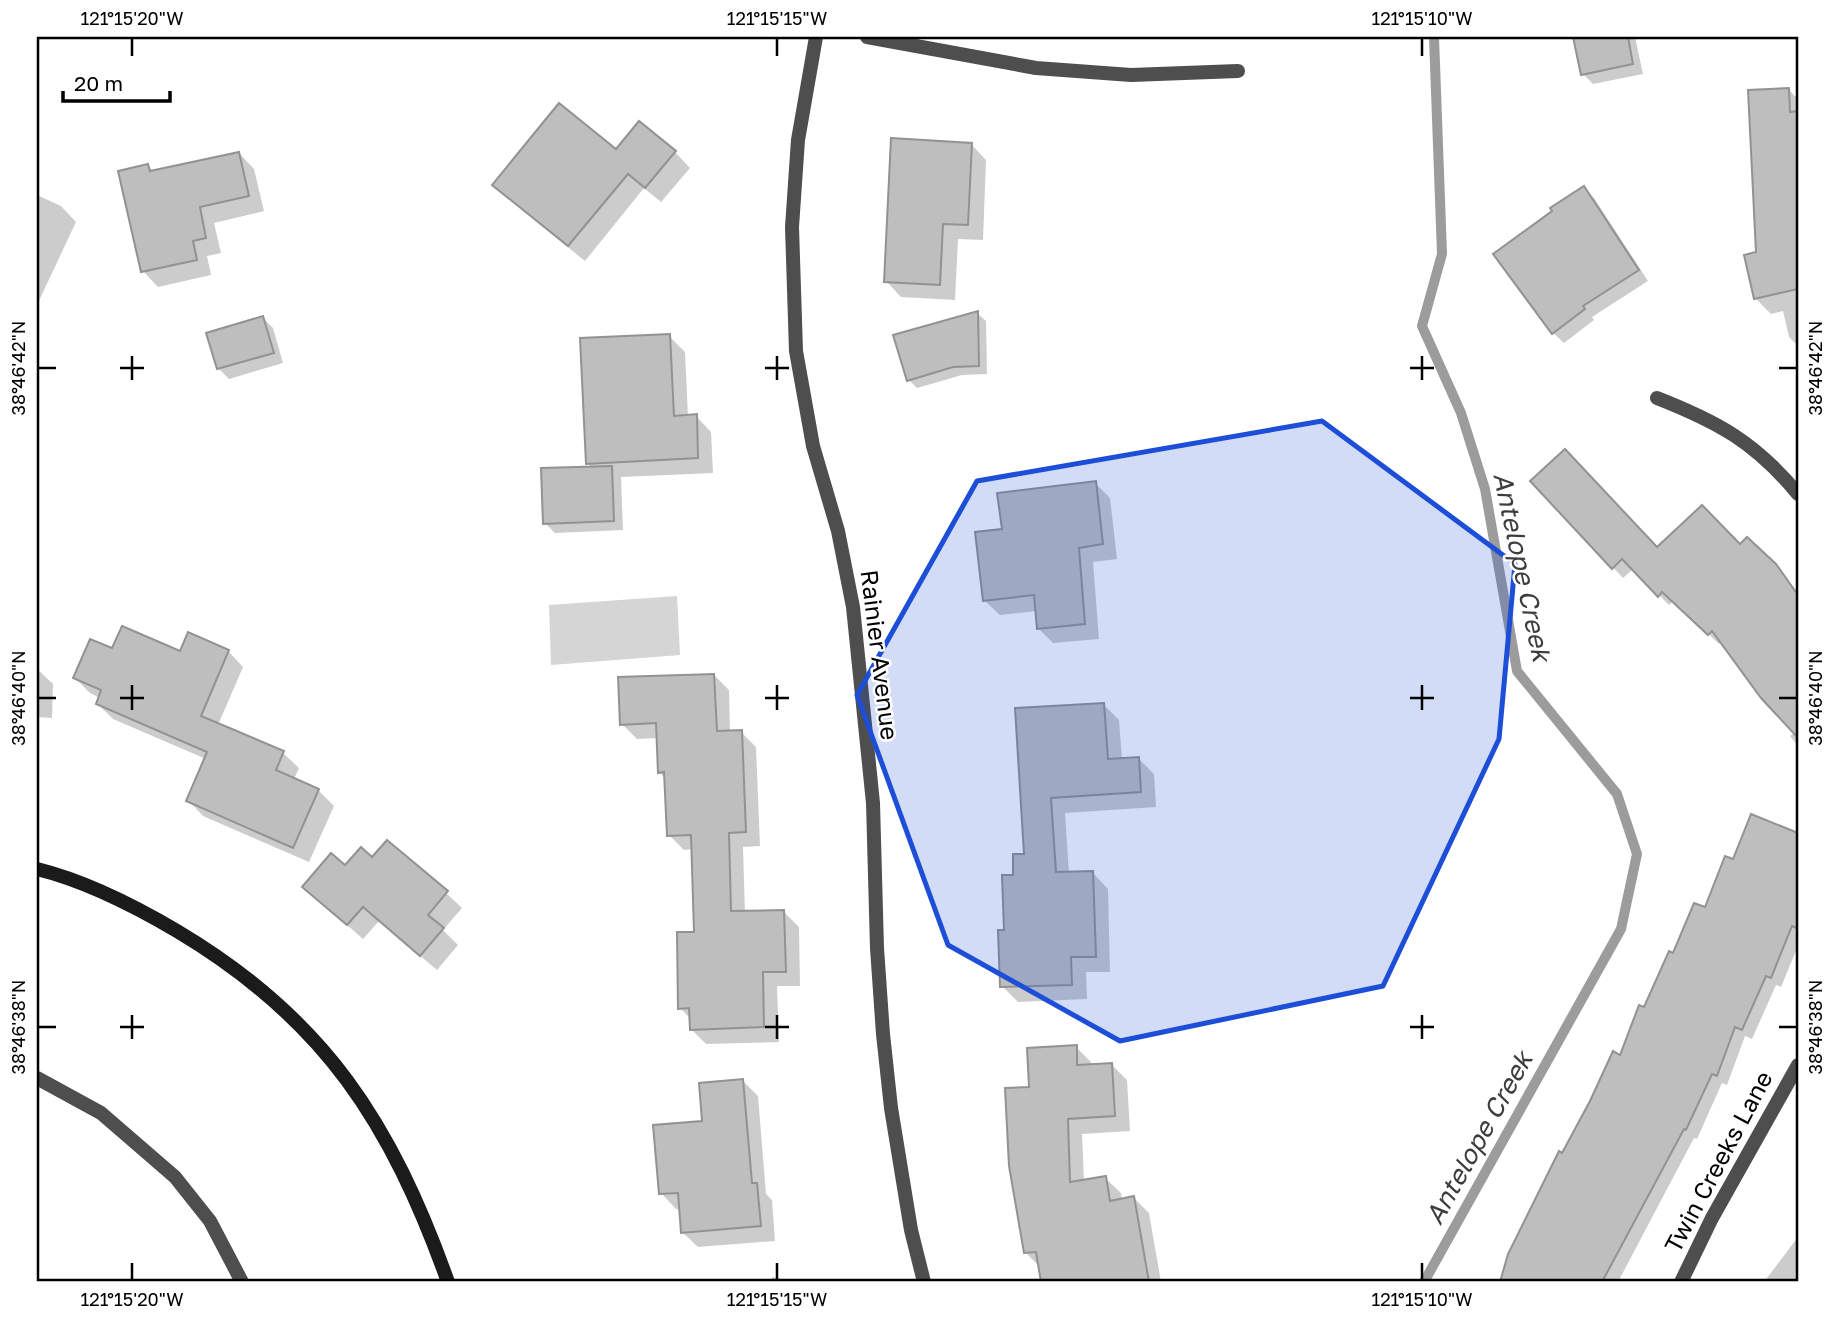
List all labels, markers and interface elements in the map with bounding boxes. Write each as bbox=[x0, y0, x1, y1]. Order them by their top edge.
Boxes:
text: 121°15'20"W bbox=[81, 7, 183, 29]
text: 121°15'15"W bbox=[727, 7, 827, 29]
text: 121°15'10"W bbox=[1371, 7, 1473, 29]
scale bar bbox=[63, 60, 170, 104]
text: 20 m bbox=[74, 70, 123, 96]
text: 38°46'42"N bbox=[7, 321, 29, 415]
text: 38°46'42"N bbox=[1804, 321, 1826, 415]
water label: Antelope Creek bbox=[1487, 470, 1558, 666]
street label: Rainier Avenue bbox=[856, 568, 905, 742]
text: 38°46'40"N bbox=[7, 650, 29, 746]
text: 38°46'40"N bbox=[1804, 650, 1826, 746]
text: 38°46'38"N bbox=[7, 980, 29, 1074]
text: 38°46'38"N bbox=[1804, 980, 1826, 1074]
water label: Antelope Creek bbox=[1418, 1044, 1540, 1229]
street label: Twin Creeks Lane bbox=[1658, 1066, 1778, 1257]
text: 121°15'20"W bbox=[81, 1288, 183, 1310]
text: 121°15'15"W bbox=[727, 1288, 827, 1310]
text: 121°15'10"W bbox=[1371, 1288, 1473, 1310]

